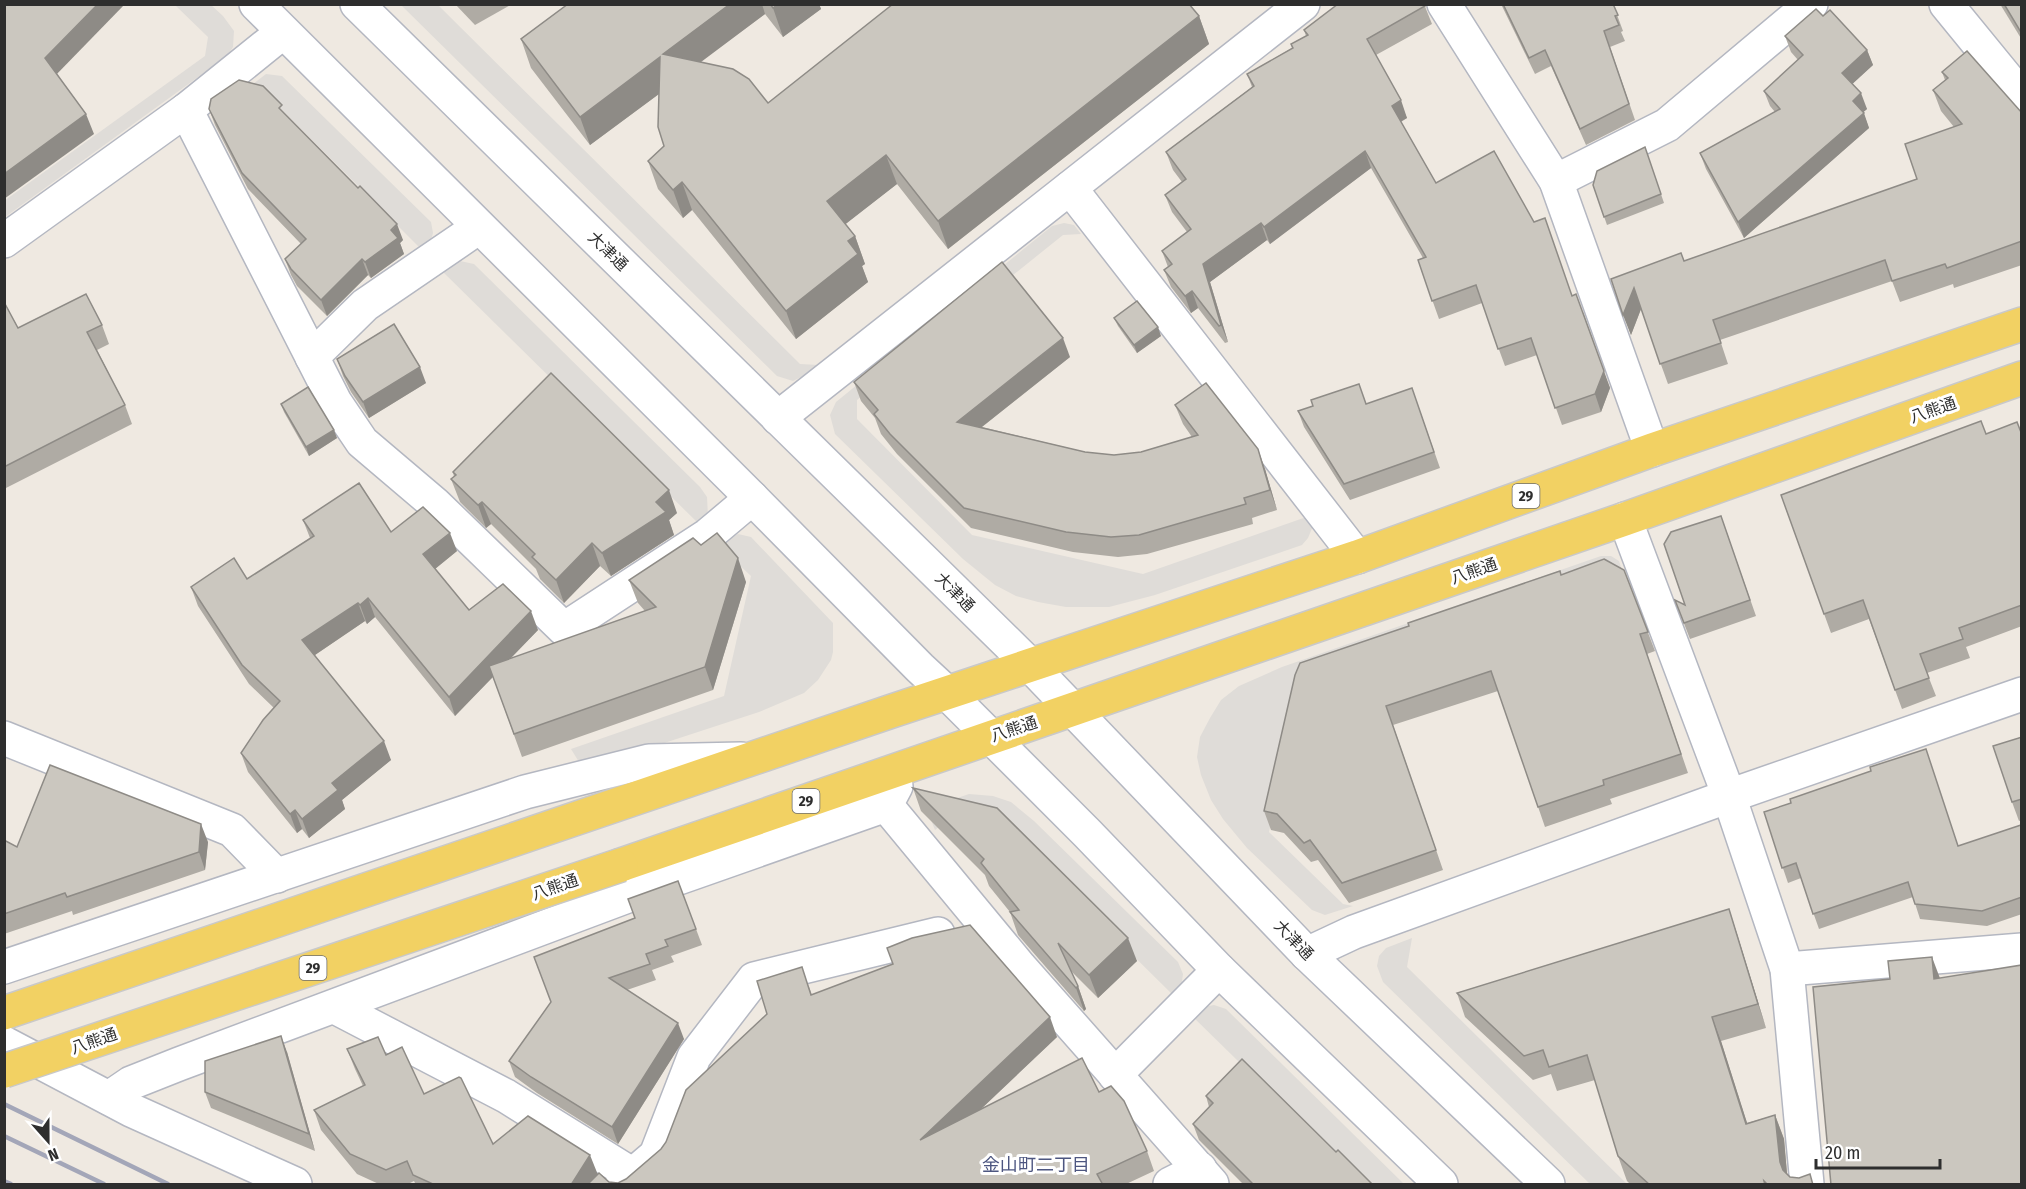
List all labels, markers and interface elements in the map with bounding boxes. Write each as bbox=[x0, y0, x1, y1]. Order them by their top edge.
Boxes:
street label: 大津通 bbox=[584, 227, 632, 275]
street label: 八熊通 bbox=[1907, 393, 1959, 427]
road number: 29 bbox=[1512, 484, 1540, 508]
street label: 八熊通 bbox=[1448, 554, 1500, 588]
street label: 大津通 bbox=[931, 568, 979, 616]
street label: 八熊通 bbox=[988, 713, 1040, 745]
road number: 29 bbox=[792, 789, 820, 813]
street label: 八熊通 bbox=[529, 870, 581, 904]
street label: 大津通 bbox=[1270, 916, 1318, 964]
road number: 29 bbox=[300, 956, 326, 980]
street label: 八熊通 bbox=[68, 1024, 120, 1058]
north arrow bbox=[18, 1111, 78, 1171]
scale bar bbox=[1816, 1132, 1940, 1170]
text: 20 m bbox=[1825, 1142, 1860, 1164]
text: N bbox=[45, 1144, 61, 1165]
district label: 金山町二丁目 bbox=[982, 1154, 1090, 1176]

